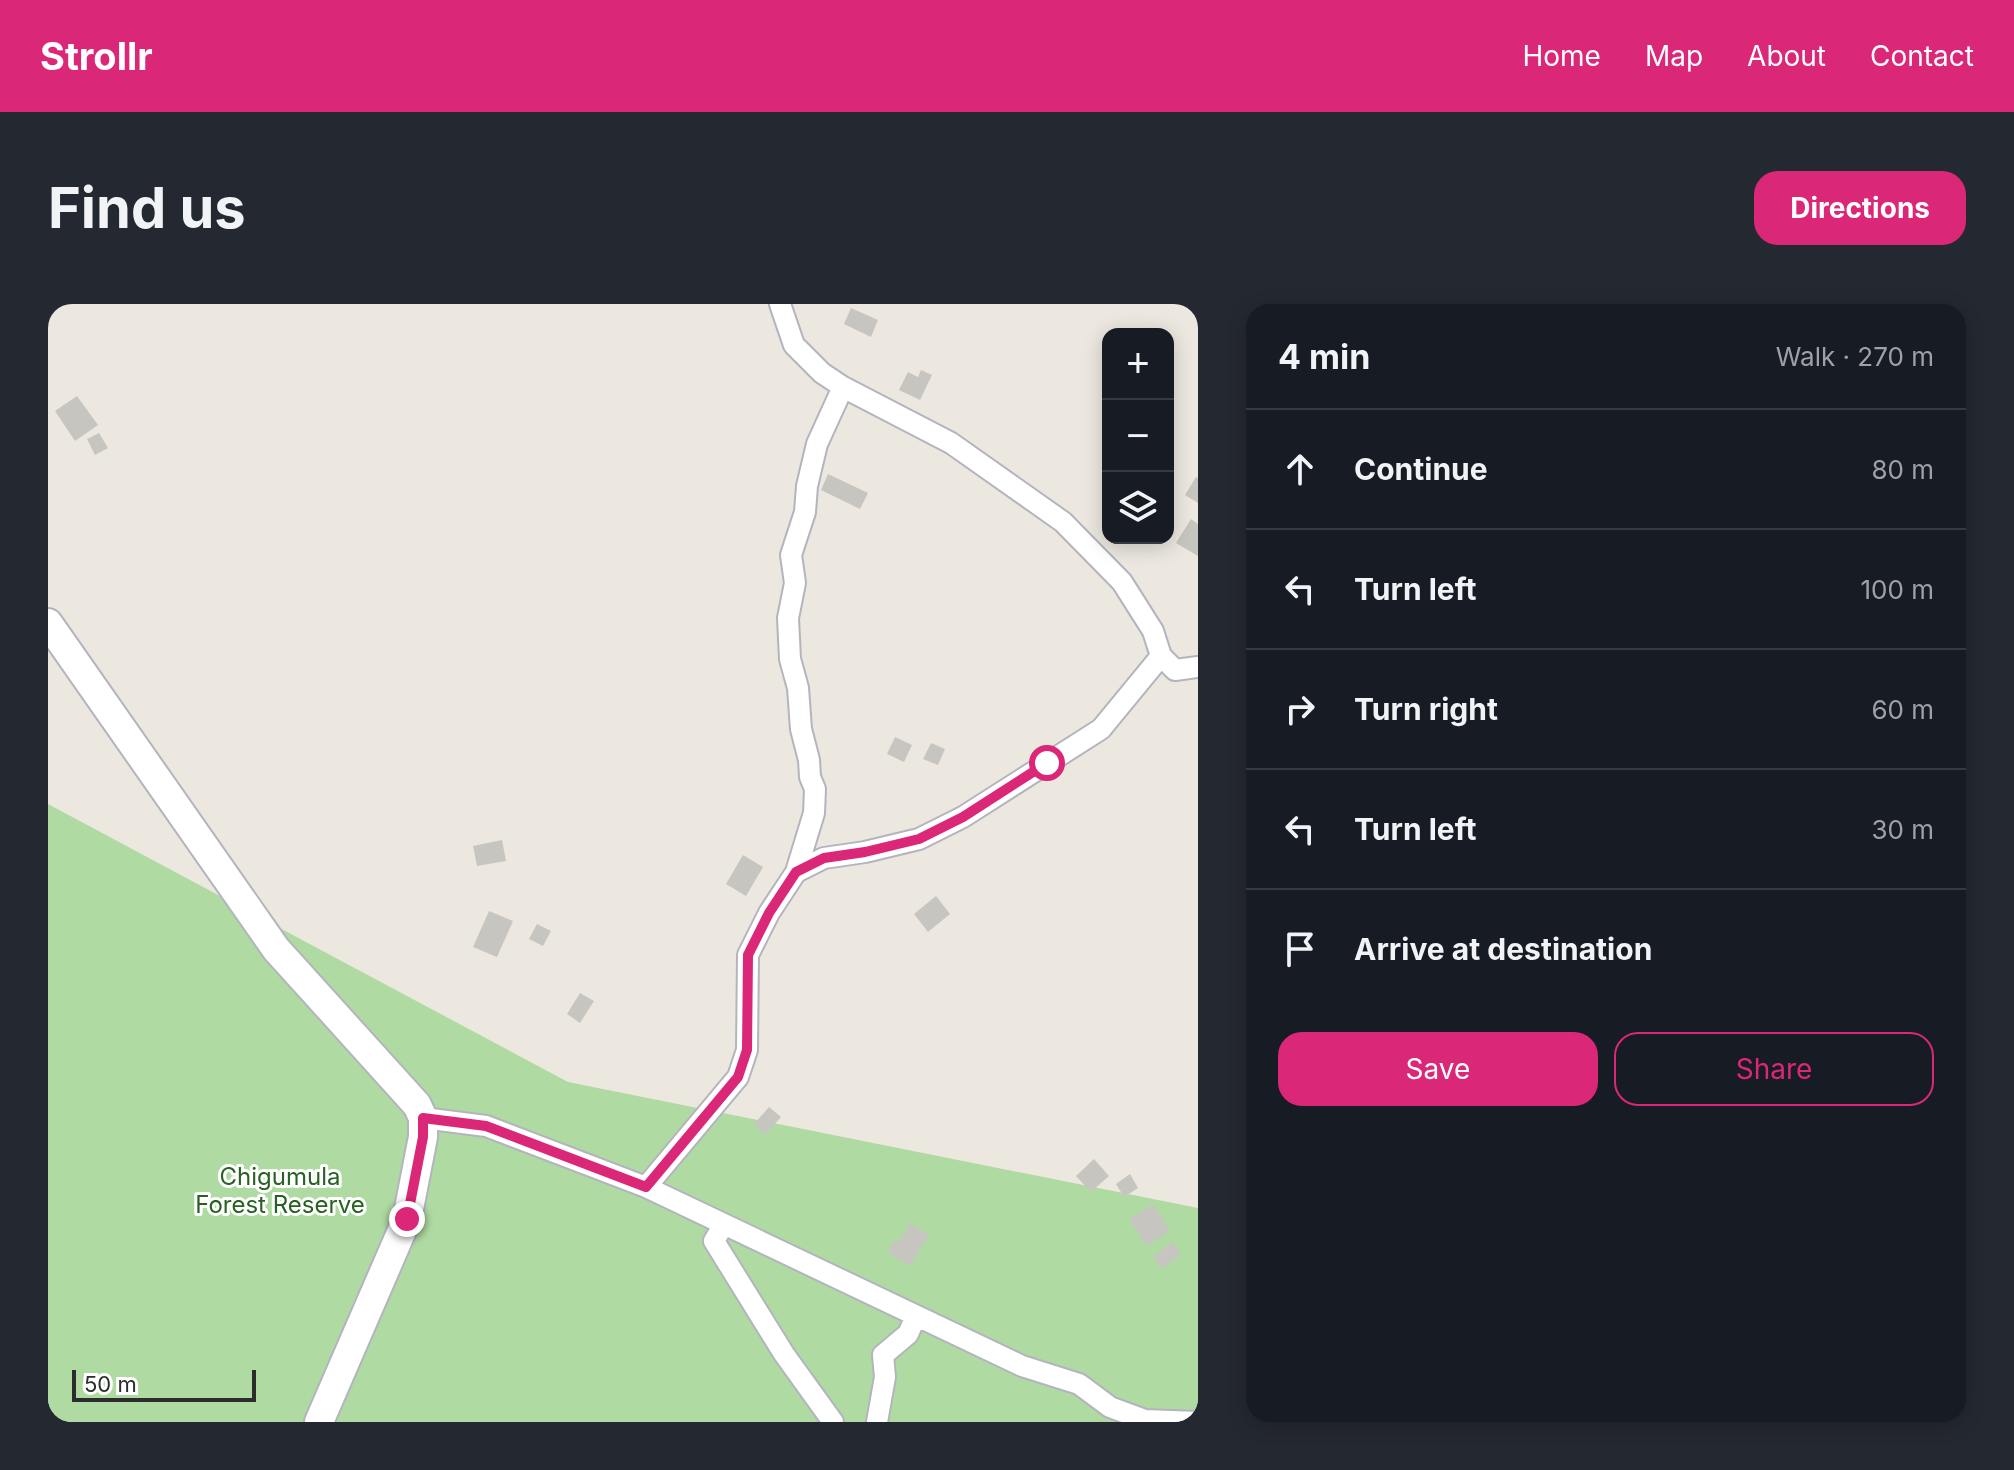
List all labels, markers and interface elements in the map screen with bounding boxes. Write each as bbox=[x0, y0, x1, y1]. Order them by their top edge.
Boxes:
text: Strollr bbox=[40, 33, 153, 79]
text: Home bbox=[1522, 39, 1601, 73]
text: Map bbox=[1645, 39, 1703, 73]
text: About bbox=[1747, 39, 1826, 73]
text: Contact bbox=[1870, 39, 1974, 73]
button: Directions bbox=[1754, 171, 1966, 245]
text: Find us bbox=[48, 174, 246, 242]
map controls bbox=[1102, 328, 1174, 544]
button: + bbox=[1102, 328, 1174, 400]
text: 4 min bbox=[1278, 336, 1370, 377]
text: Walk · 270 m bbox=[1776, 341, 1934, 372]
button: − bbox=[1102, 400, 1174, 472]
icon: ahead bbox=[1278, 447, 1322, 491]
text: Continue bbox=[1354, 451, 1488, 487]
text: 80 m bbox=[1871, 454, 1934, 485]
button: layers bbox=[1102, 472, 1174, 544]
icon: left bbox=[1278, 567, 1322, 611]
text: Turn left bbox=[1354, 571, 1476, 607]
text: 100 m bbox=[1861, 574, 1934, 605]
icon: right bbox=[1278, 687, 1322, 731]
text: Turn right bbox=[1354, 691, 1498, 727]
text: 60 m bbox=[1871, 694, 1934, 725]
route start bbox=[1029, 745, 1065, 781]
icon: left bbox=[1278, 807, 1322, 851]
text: Turn left bbox=[1354, 811, 1476, 847]
text: 30 m bbox=[1871, 814, 1934, 845]
icon: arrive bbox=[1278, 927, 1322, 971]
text: Arrive at destination bbox=[1354, 931, 1652, 967]
button: Save bbox=[1278, 1032, 1598, 1106]
button: Share bbox=[1614, 1032, 1934, 1106]
park label: Chigumula Forest Reserve bbox=[195, 1162, 365, 1219]
route end bbox=[389, 1201, 425, 1237]
scale bar bbox=[72, 1366, 256, 1402]
text: 50 m bbox=[84, 1371, 137, 1397]

